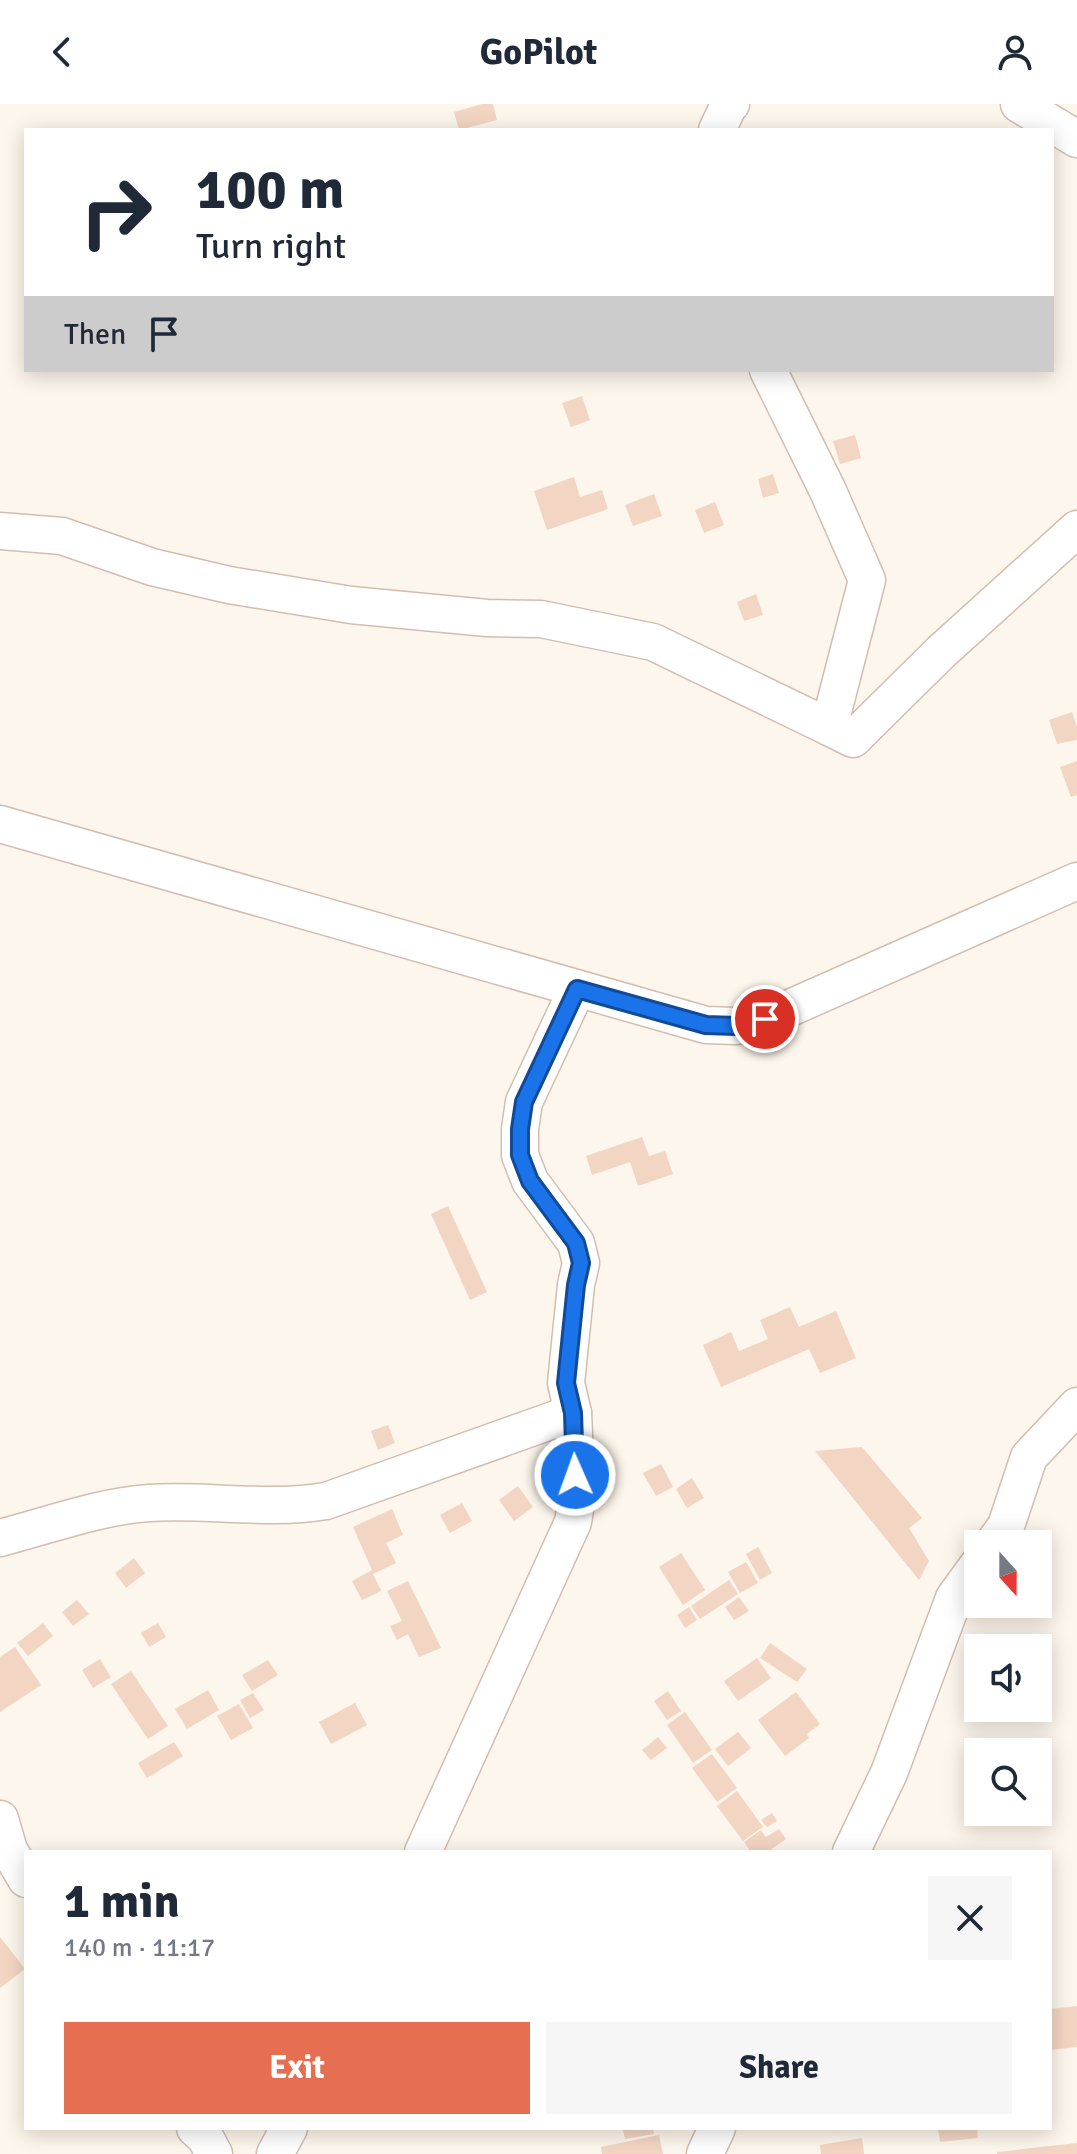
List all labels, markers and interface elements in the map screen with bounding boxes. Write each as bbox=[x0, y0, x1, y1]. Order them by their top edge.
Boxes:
icon: back bbox=[40, 30, 84, 74]
text: GoPilot bbox=[480, 30, 597, 75]
icon: person bbox=[993, 30, 1037, 74]
text: 100 m bbox=[196, 155, 344, 224]
icon: right bbox=[64, 160, 168, 264]
text: Turn right bbox=[196, 224, 346, 269]
icon: arrive bbox=[142, 312, 186, 356]
text: Then bbox=[64, 316, 126, 353]
pin bbox=[731, 985, 799, 1053]
icon: arrive bbox=[743, 997, 787, 1041]
position arrow bbox=[533, 1433, 617, 1517]
north arrow bbox=[964, 1530, 1052, 1618]
map controls bbox=[964, 1530, 1052, 1826]
button: sound bbox=[964, 1634, 1052, 1722]
button: search bbox=[964, 1738, 1052, 1826]
text: 1 min bbox=[64, 1872, 180, 1931]
button: close bbox=[928, 1876, 1012, 1960]
text: 140 m · 11:17 bbox=[64, 1932, 215, 1964]
button: Exit bbox=[64, 2022, 530, 2114]
button: Share bbox=[546, 2022, 1012, 2114]

